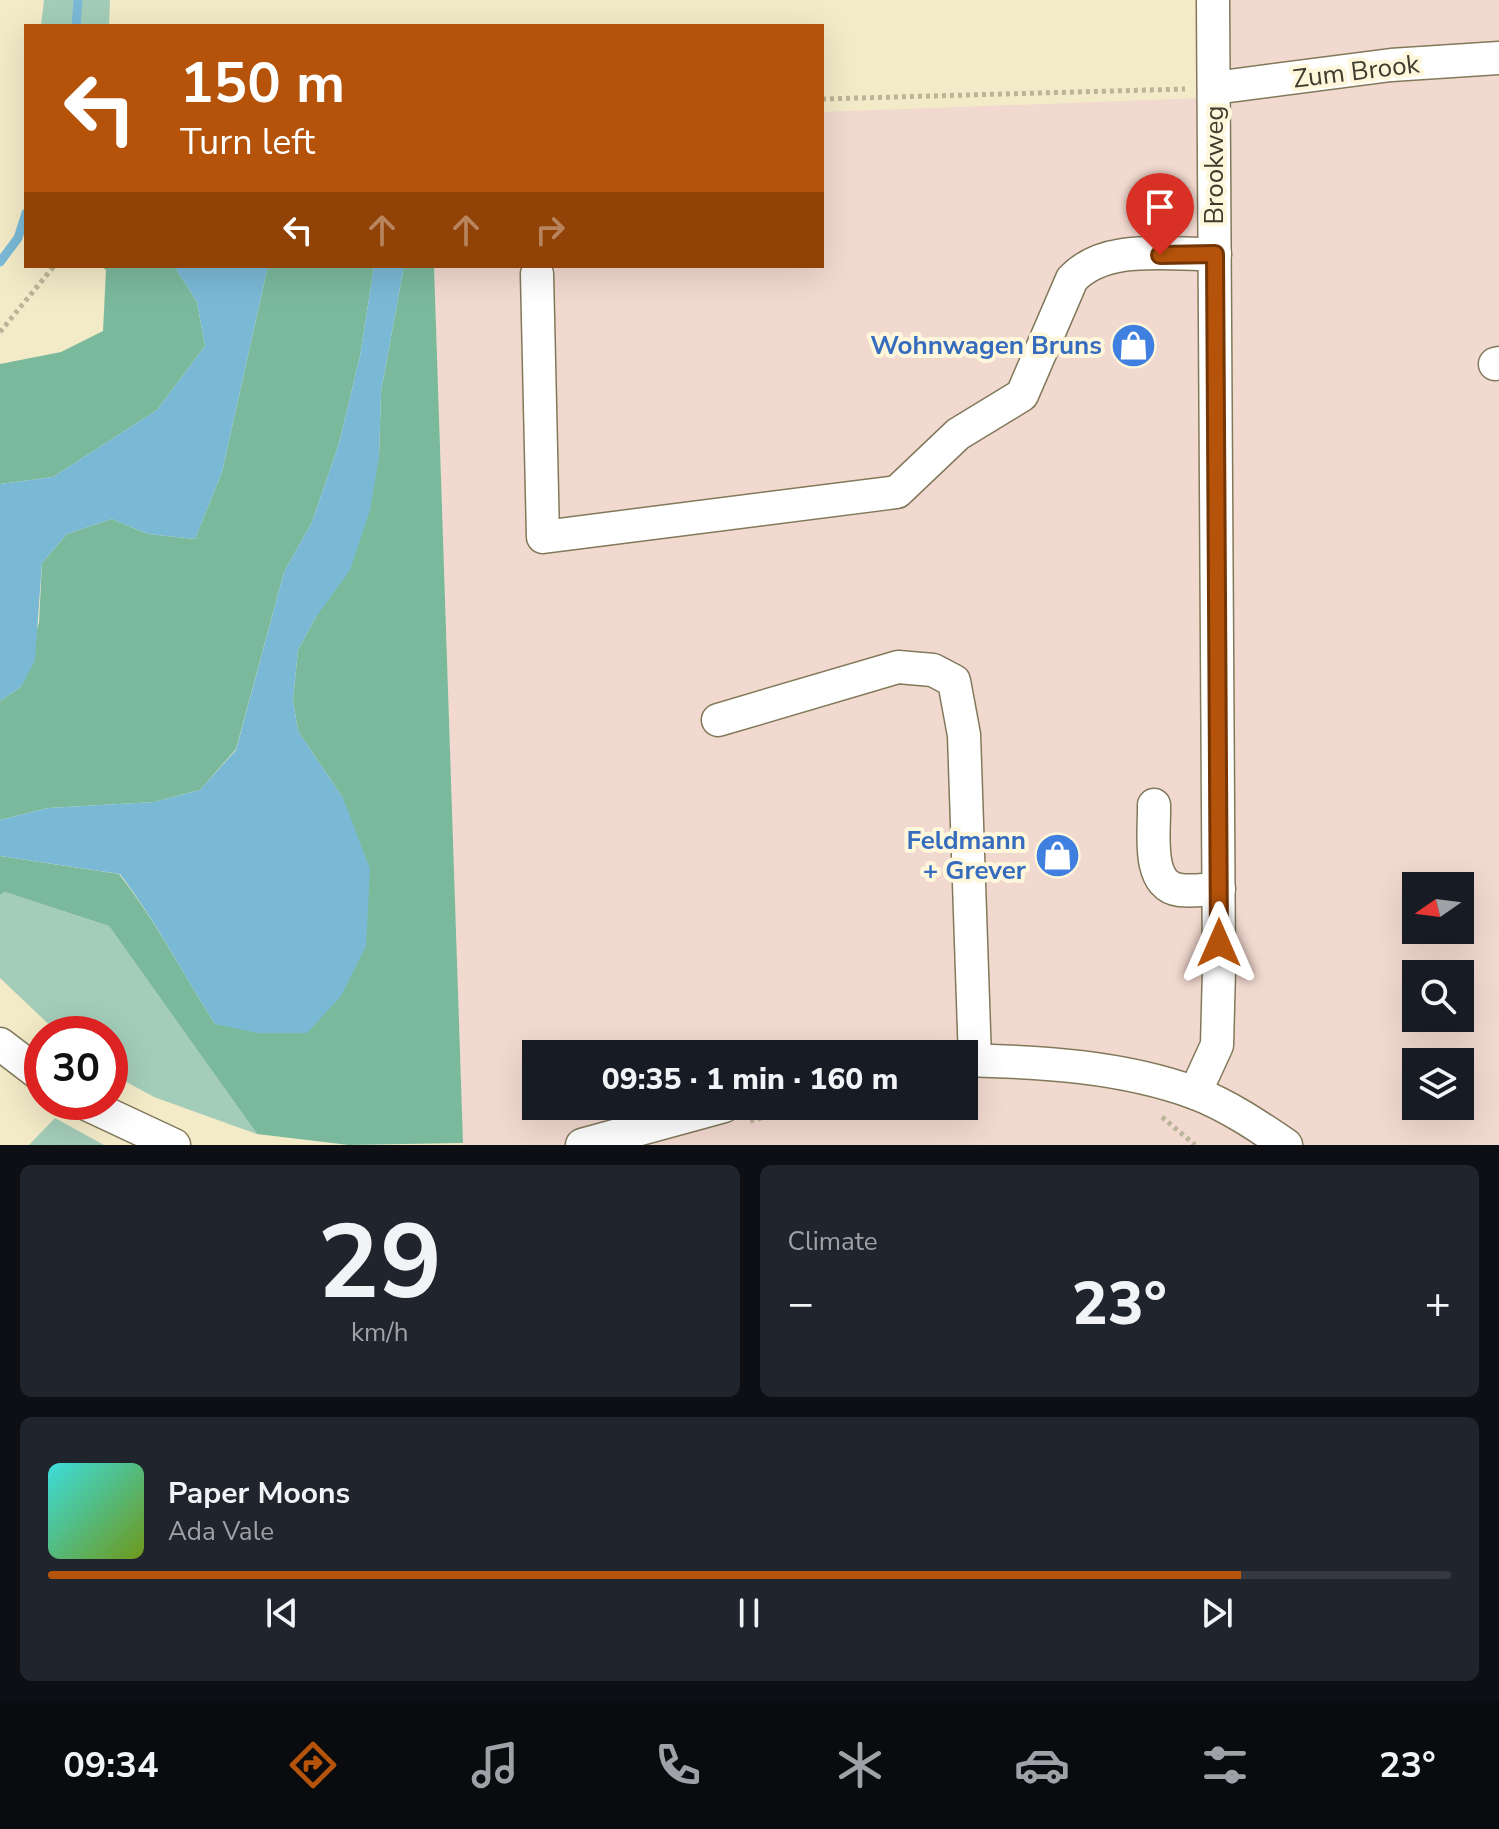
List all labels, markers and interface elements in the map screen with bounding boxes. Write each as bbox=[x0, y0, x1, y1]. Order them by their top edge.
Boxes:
text: 150 m bbox=[180, 45, 345, 122]
street label: Zum Brook bbox=[1291, 46, 1422, 97]
icon: left bbox=[48, 56, 152, 160]
street label: Brookweg bbox=[1197, 106, 1232, 224]
text: Turn left bbox=[180, 118, 315, 167]
pin bbox=[1126, 173, 1194, 255]
icon: arrive bbox=[1138, 185, 1182, 229]
icon: left bbox=[276, 208, 320, 252]
icon: ahead bbox=[360, 208, 404, 252]
icon: ahead bbox=[444, 208, 488, 252]
icon: right bbox=[528, 208, 572, 252]
shop icon: Wohnwagen Bruns bbox=[1109, 321, 1157, 369]
place label: Wohnwagen Bruns bbox=[870, 328, 1102, 363]
place label: Feldmann + Grever bbox=[907, 823, 1027, 888]
shop icon: Feldmann + Grever bbox=[1033, 831, 1081, 879]
north arrow bbox=[1402, 872, 1474, 944]
map controls bbox=[1402, 872, 1474, 1120]
position arrow bbox=[1177, 901, 1261, 985]
button: search bbox=[1402, 960, 1474, 1032]
speed limit sign: 30 bbox=[24, 1016, 128, 1120]
button: layers bbox=[1402, 1048, 1474, 1120]
text: 09:35 · 1 min · 160 m bbox=[602, 1059, 898, 1100]
text: 29 bbox=[317, 1192, 442, 1334]
text: Climate bbox=[788, 1224, 878, 1259]
text: 23° bbox=[1072, 1263, 1167, 1345]
text: − bbox=[788, 1274, 814, 1334]
text: + bbox=[1425, 1274, 1451, 1334]
text: km/h bbox=[351, 1315, 408, 1350]
text: Paper Moons bbox=[168, 1473, 350, 1514]
text: Ada Vale bbox=[168, 1514, 274, 1549]
icon: previous bbox=[260, 1591, 304, 1635]
icon: pause bbox=[727, 1591, 771, 1635]
icon: next bbox=[1195, 1591, 1239, 1635]
icon: directions bbox=[285, 1737, 341, 1793]
icon: music bbox=[467, 1737, 523, 1793]
icon: phone bbox=[650, 1737, 706, 1793]
icon: climate bbox=[832, 1737, 888, 1793]
icon: car bbox=[1014, 1737, 1070, 1793]
icon: filters bbox=[1197, 1737, 1253, 1793]
text: 09:34 bbox=[63, 1741, 159, 1790]
text: 23° bbox=[1379, 1741, 1436, 1790]

